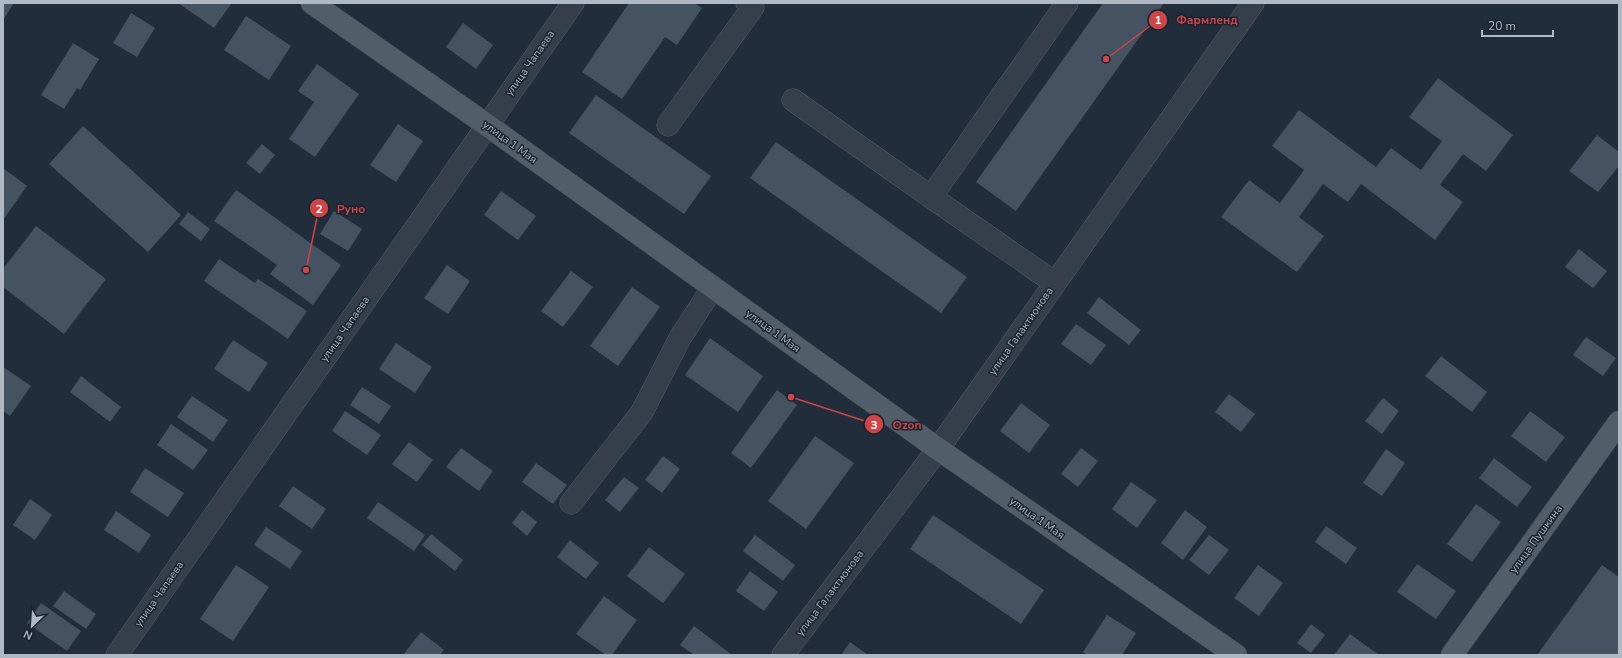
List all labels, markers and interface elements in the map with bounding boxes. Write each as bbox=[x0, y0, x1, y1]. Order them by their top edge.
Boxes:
callout: Фармленд bbox=[1148, 8, 1246, 32]
text: 1 bbox=[1154, 12, 1162, 28]
text: Фармленд bbox=[1176, 12, 1238, 28]
scale bar bbox=[1482, 12, 1553, 38]
text: 20 m bbox=[1488, 18, 1516, 34]
street label: улица Чапаева bbox=[502, 27, 558, 99]
street label: улица 1 Мая bbox=[480, 117, 540, 167]
callout: Руно bbox=[309, 196, 374, 220]
text: 2 bbox=[315, 201, 323, 217]
text: Руно bbox=[337, 201, 365, 217]
street label: улица Галактионова bbox=[985, 284, 1057, 378]
street label: улица Чапаева bbox=[317, 293, 373, 365]
street label: улица 1 Мая bbox=[743, 306, 803, 356]
callout: Ozon bbox=[864, 412, 929, 436]
text: 3 bbox=[870, 417, 878, 433]
text: Ozon bbox=[893, 417, 921, 433]
street label: улица 1 Мая bbox=[1006, 493, 1068, 543]
street label: улица Пушкина bbox=[1506, 502, 1566, 576]
street label: улица Галактионова bbox=[793, 547, 867, 639]
street label: улица Чапаева bbox=[131, 558, 187, 630]
north arrow bbox=[12, 606, 52, 646]
text: N bbox=[21, 626, 35, 643]

